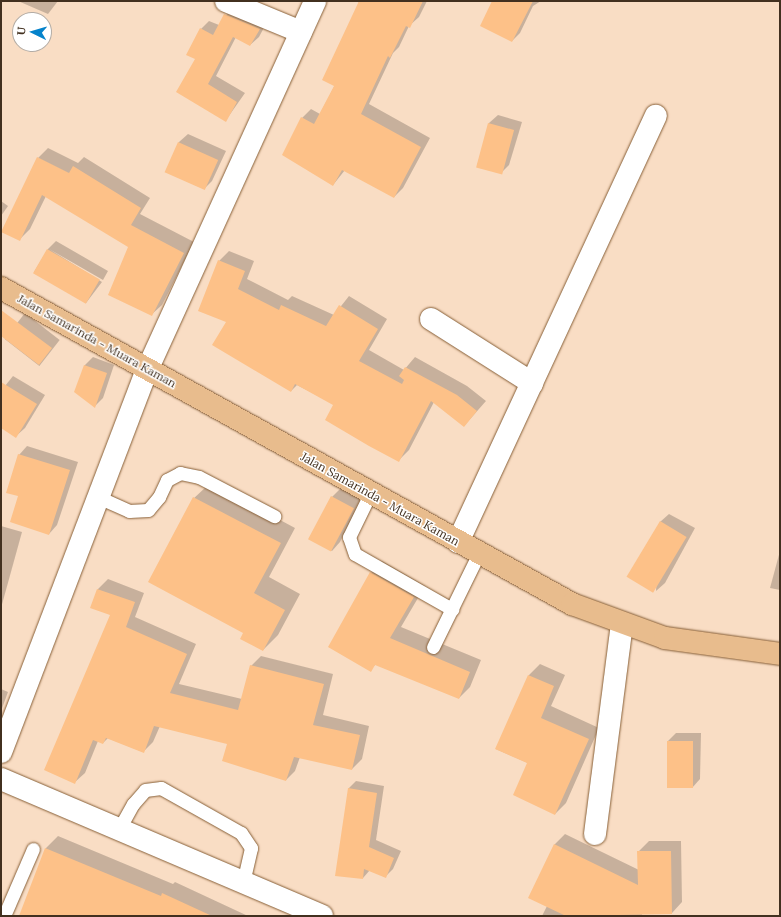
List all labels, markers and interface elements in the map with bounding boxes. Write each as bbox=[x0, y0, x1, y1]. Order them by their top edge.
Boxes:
north arrow bbox=[12, 12, 52, 52]
text: U bbox=[14, 26, 28, 36]
street label: Jalan Samarinda - Muara Kaman bbox=[15, 291, 179, 391]
street label: Jalan Samarinda - Muara Kaman bbox=[298, 449, 462, 549]

